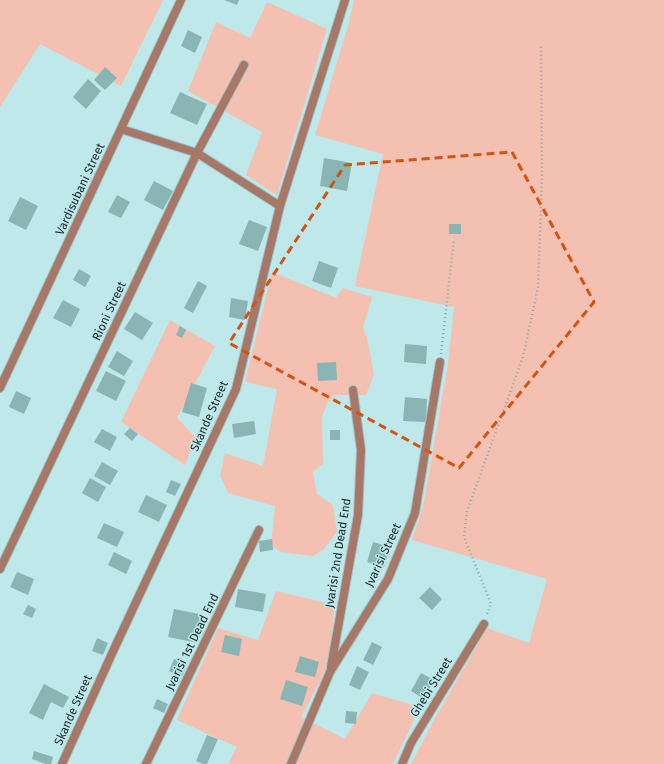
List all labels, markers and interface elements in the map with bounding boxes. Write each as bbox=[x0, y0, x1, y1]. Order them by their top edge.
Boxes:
street label: Vardisubani Street bbox=[53, 140, 108, 237]
street label: Rioni Street bbox=[89, 279, 129, 343]
street label: Skande Street bbox=[187, 378, 231, 453]
street label: Jvarisi 2nd Dead End bbox=[322, 497, 354, 609]
street label: Jvarisi Street bbox=[362, 520, 404, 589]
street label: Jvarisi 1st Dead End bbox=[162, 591, 222, 693]
street label: Ghebi Street bbox=[407, 654, 455, 719]
street label: Skande Street bbox=[51, 672, 95, 747]

